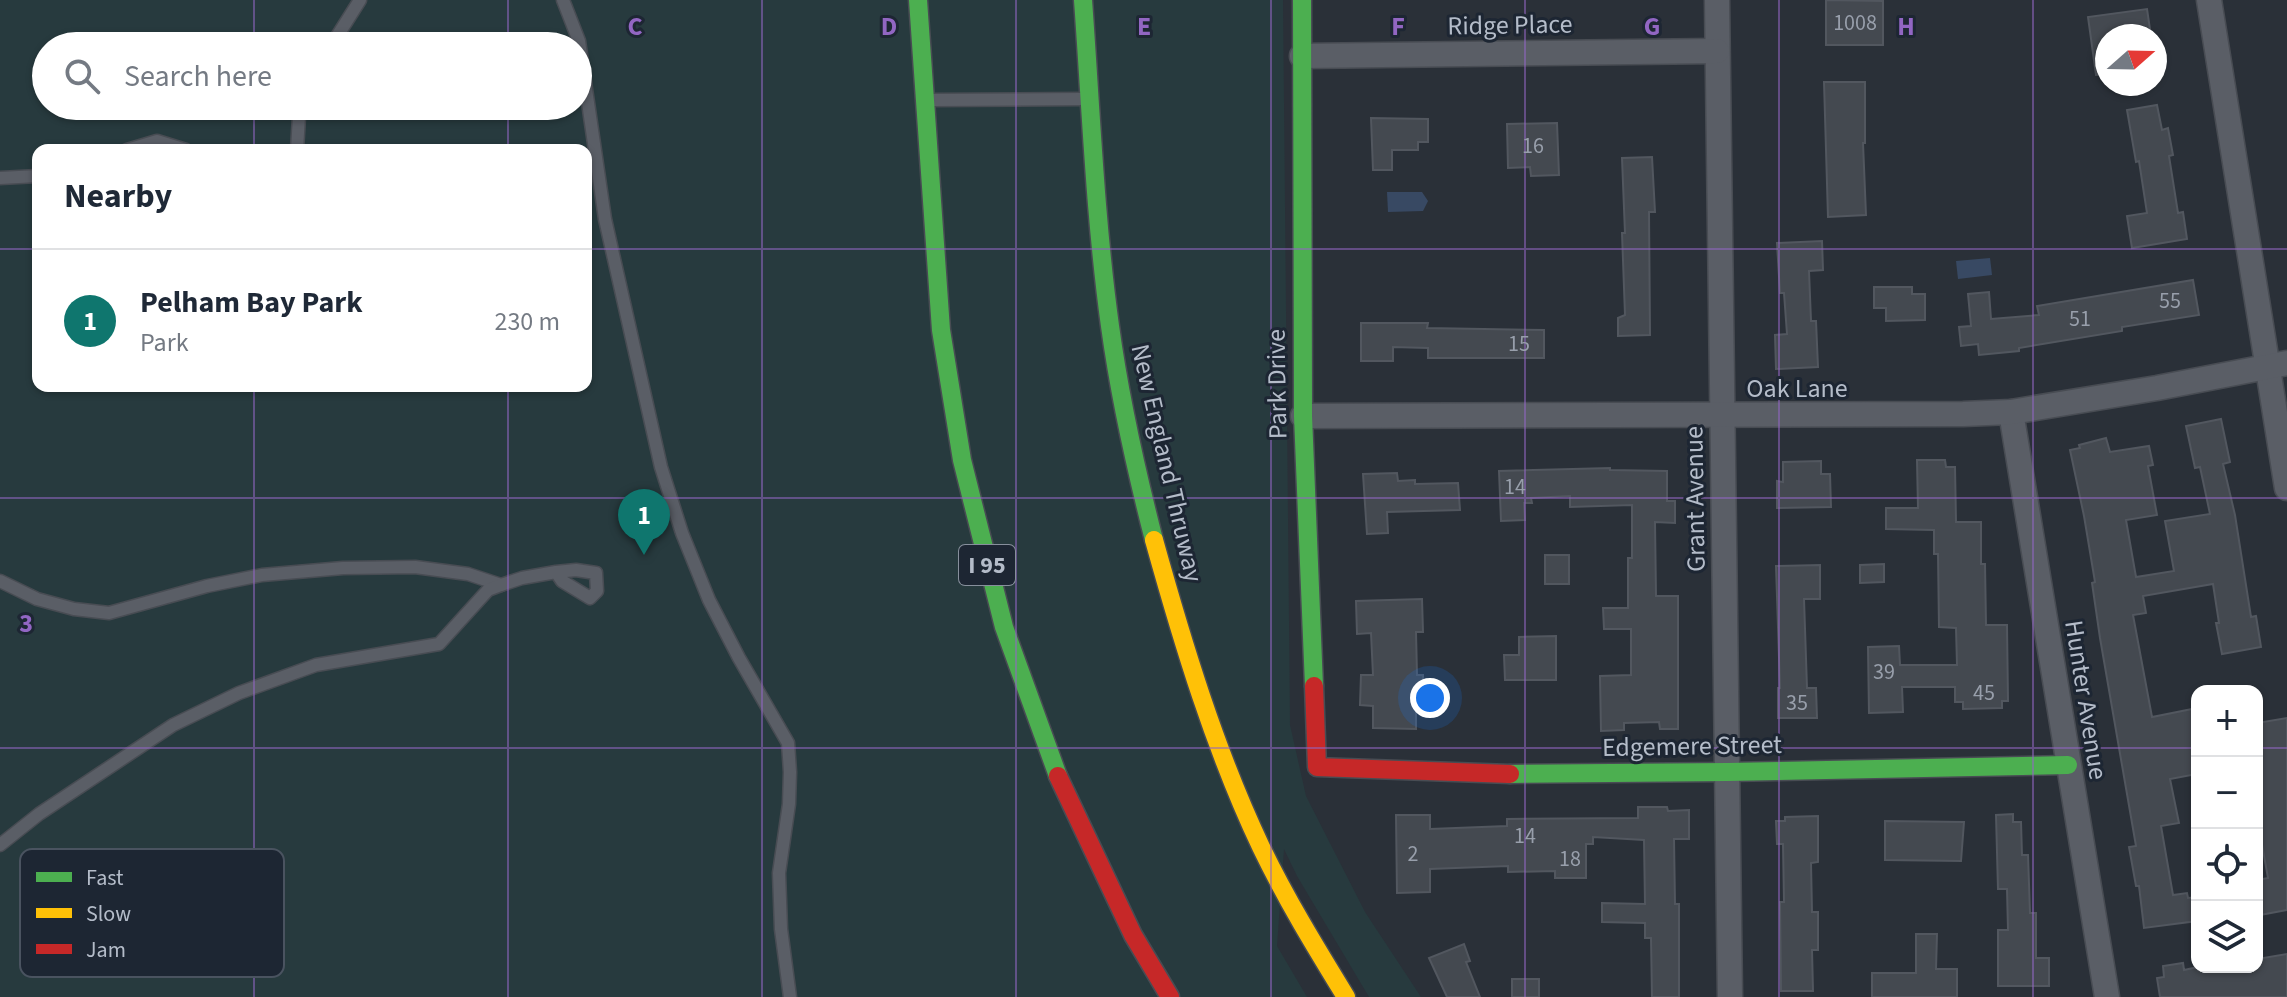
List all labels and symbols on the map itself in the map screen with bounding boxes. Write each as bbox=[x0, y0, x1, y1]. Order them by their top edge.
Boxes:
street label: Ridge Place bbox=[1447, 5, 1573, 45]
house number: 1008 bbox=[1833, 7, 1877, 39]
text: C bbox=[627, 8, 643, 45]
text: D bbox=[881, 8, 897, 45]
text: E bbox=[1137, 8, 1151, 45]
text: F bbox=[1391, 8, 1405, 45]
text: G bbox=[1644, 8, 1660, 45]
text: H bbox=[1897, 8, 1915, 45]
north arrow bbox=[2095, 24, 2167, 96]
house number: 16 bbox=[1522, 130, 1544, 162]
house number: 55 bbox=[2159, 285, 2181, 317]
house number: 51 bbox=[2069, 303, 2091, 335]
house number: 15 bbox=[1508, 328, 1530, 360]
street label: Park Drive bbox=[1258, 329, 1296, 439]
street label: New England Thruway bbox=[1122, 340, 1212, 586]
street label: Oak Lane bbox=[1746, 370, 1848, 407]
street label: Grant Avenue bbox=[1675, 426, 1715, 572]
house number: 14 bbox=[1504, 471, 1526, 503]
pin: 1 bbox=[618, 489, 670, 555]
road number: I 95 bbox=[959, 545, 1015, 585]
text: 3 bbox=[19, 605, 33, 642]
street label: Hunter Avenue bbox=[2055, 618, 2117, 782]
house number: 39 bbox=[1873, 656, 1895, 688]
house number: 45 bbox=[1973, 677, 1995, 709]
your location bbox=[1410, 678, 1450, 718]
house number: 35 bbox=[1786, 687, 1808, 719]
street label: Edgemere Street bbox=[1602, 726, 1782, 766]
house number: 14 bbox=[1514, 820, 1536, 852]
house number: 2 bbox=[1408, 838, 1418, 870]
house number: 18 bbox=[1559, 843, 1581, 875]
legend bbox=[20, 849, 284, 977]
text: Fast bbox=[86, 862, 124, 894]
text: Slow bbox=[86, 898, 131, 930]
text: Jam bbox=[86, 934, 126, 966]

